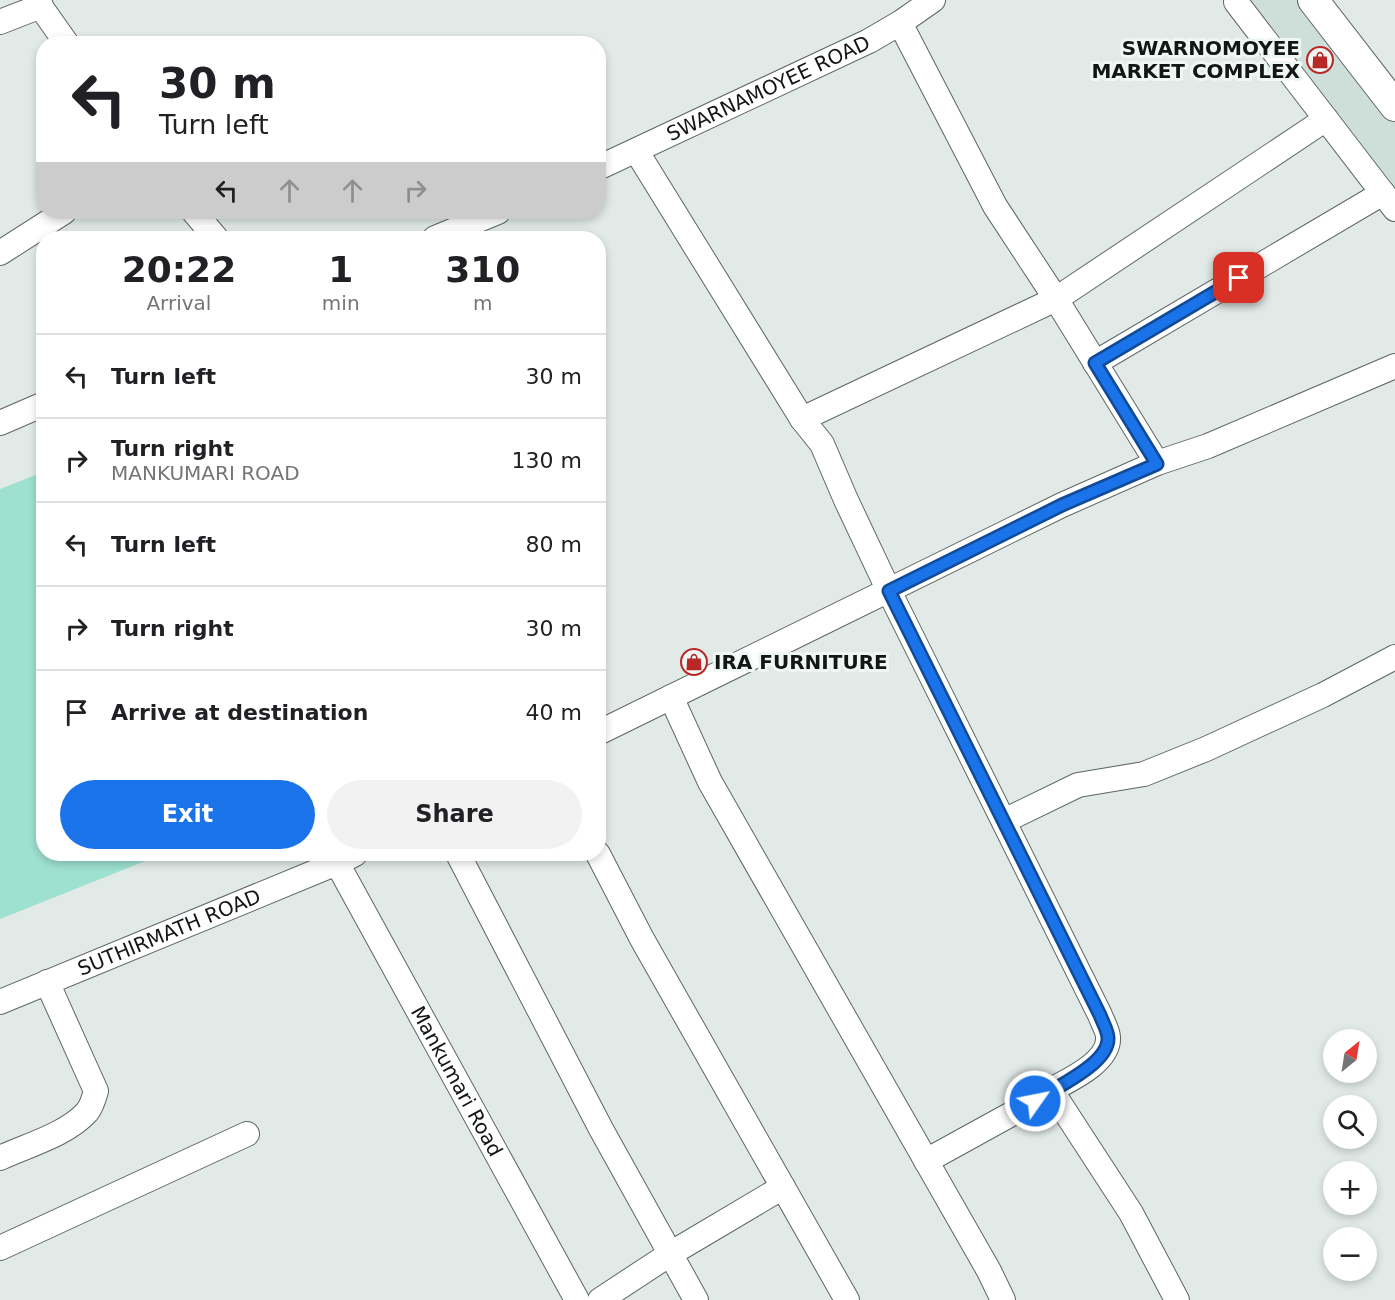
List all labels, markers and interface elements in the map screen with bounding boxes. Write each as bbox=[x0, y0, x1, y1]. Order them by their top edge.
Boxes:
street label: SWARNAMOYEE ROAD bbox=[663, 30, 874, 146]
place label: SWARNOMOYEE MARKET COMPLEX bbox=[1091, 36, 1301, 83]
shop icon: SWARNOMOYEE MARKET COMPLEX bbox=[1305, 45, 1335, 75]
text: 30 m bbox=[159, 59, 276, 108]
icon: left bbox=[60, 60, 138, 138]
text: Turn left bbox=[159, 109, 269, 140]
icon: left bbox=[210, 174, 243, 207]
icon: ahead bbox=[273, 174, 306, 207]
icon: ahead bbox=[336, 174, 369, 207]
icon: right bbox=[399, 174, 432, 207]
text: 20:22 bbox=[122, 249, 236, 290]
text: 1 bbox=[328, 249, 353, 290]
text: 310 bbox=[445, 249, 520, 290]
pin bbox=[1213, 252, 1264, 303]
icon: arrive bbox=[1222, 261, 1255, 294]
text: Arrival bbox=[146, 291, 211, 315]
text: min bbox=[322, 291, 360, 315]
text: m bbox=[473, 291, 493, 315]
icon: left bbox=[60, 360, 93, 393]
text: Turn left bbox=[111, 364, 216, 389]
text: 30 m bbox=[526, 364, 582, 389]
text: Turn right bbox=[111, 436, 234, 461]
icon: right bbox=[60, 444, 93, 477]
text: 130 m bbox=[512, 448, 582, 473]
text: MANKUMARI ROAD bbox=[111, 461, 300, 485]
icon: left bbox=[60, 528, 93, 561]
text: Turn left bbox=[111, 532, 216, 557]
text: 80 m bbox=[526, 532, 582, 557]
icon: right bbox=[60, 612, 93, 645]
text: Turn right bbox=[111, 616, 234, 641]
text: 30 m bbox=[526, 616, 582, 641]
shop icon: IRA FURNITURE bbox=[679, 647, 709, 677]
place label: IRA FURNITURE bbox=[714, 650, 888, 674]
icon: arrive bbox=[60, 696, 93, 729]
text: Arrive at destination bbox=[111, 700, 368, 725]
text: 40 m bbox=[526, 700, 582, 725]
button: Exit bbox=[60, 780, 315, 849]
button: Share bbox=[327, 780, 582, 849]
street label: SUTHIRMATH ROAD bbox=[74, 884, 264, 981]
street label: Mankumari Road bbox=[406, 1002, 508, 1161]
north arrow bbox=[1323, 1029, 1377, 1083]
map controls bbox=[1323, 1029, 1377, 1281]
position arrow bbox=[1003, 1069, 1067, 1133]
button: search bbox=[1323, 1095, 1377, 1149]
button: + bbox=[1323, 1161, 1377, 1215]
button: − bbox=[1323, 1227, 1377, 1281]

